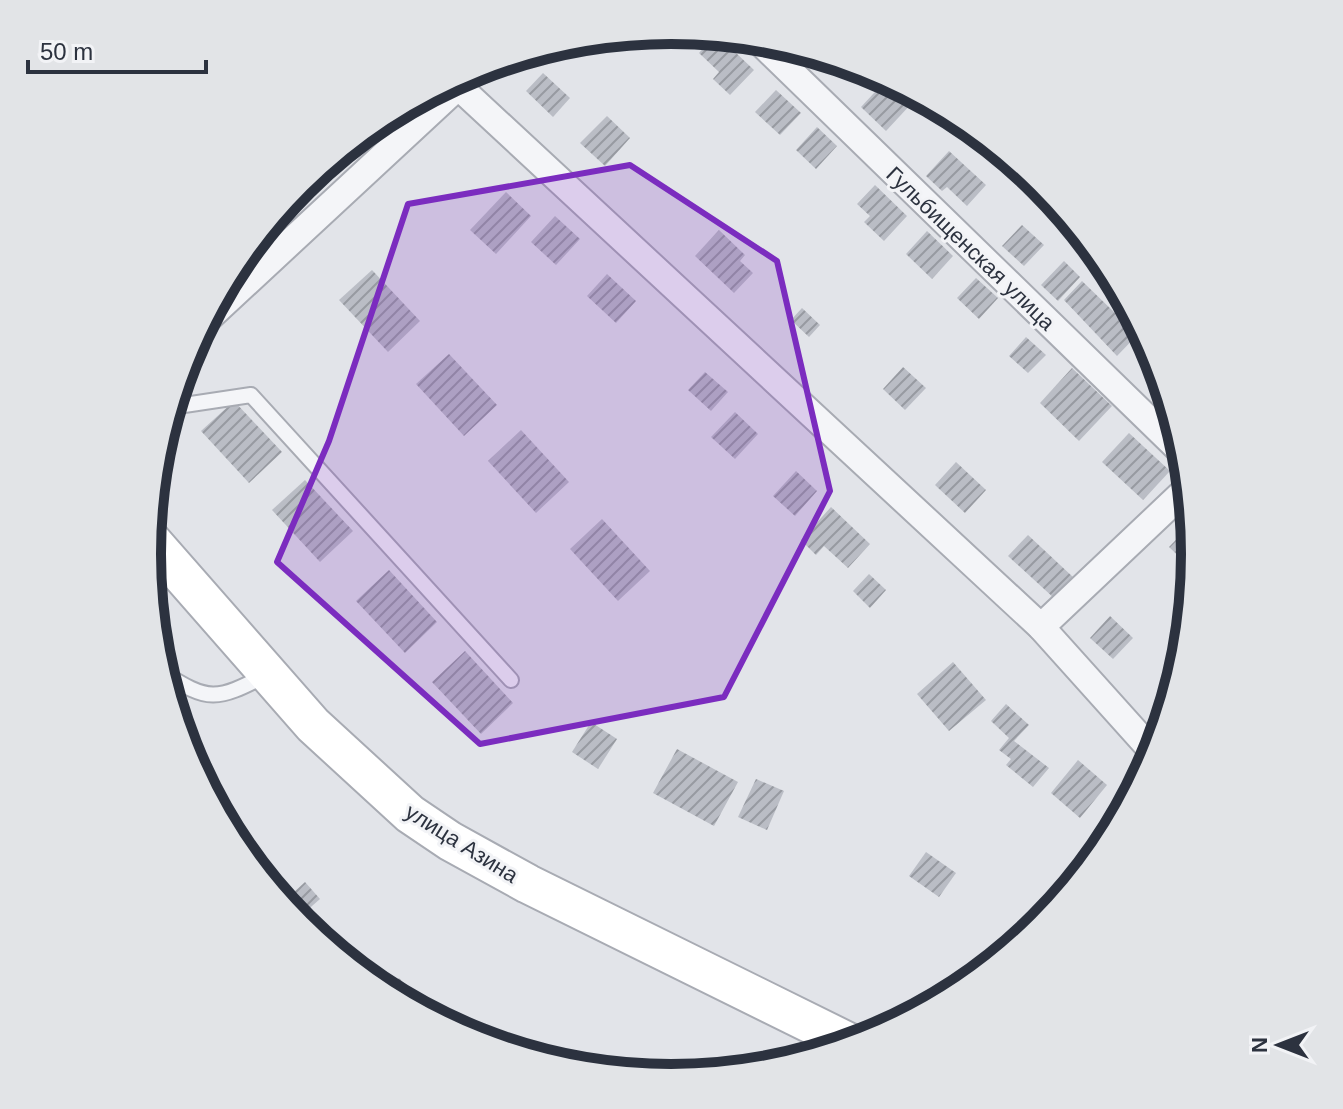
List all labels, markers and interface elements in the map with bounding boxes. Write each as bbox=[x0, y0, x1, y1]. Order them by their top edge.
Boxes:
scale bar bbox=[28, 24, 206, 74]
text: 50 m bbox=[40, 38, 93, 65]
street label: Гульбищенская улица bbox=[881, 161, 1061, 336]
street label: улица Азина bbox=[401, 799, 523, 888]
north arrow bbox=[1239, 1005, 1319, 1085]
text: N bbox=[1247, 1037, 1272, 1053]

